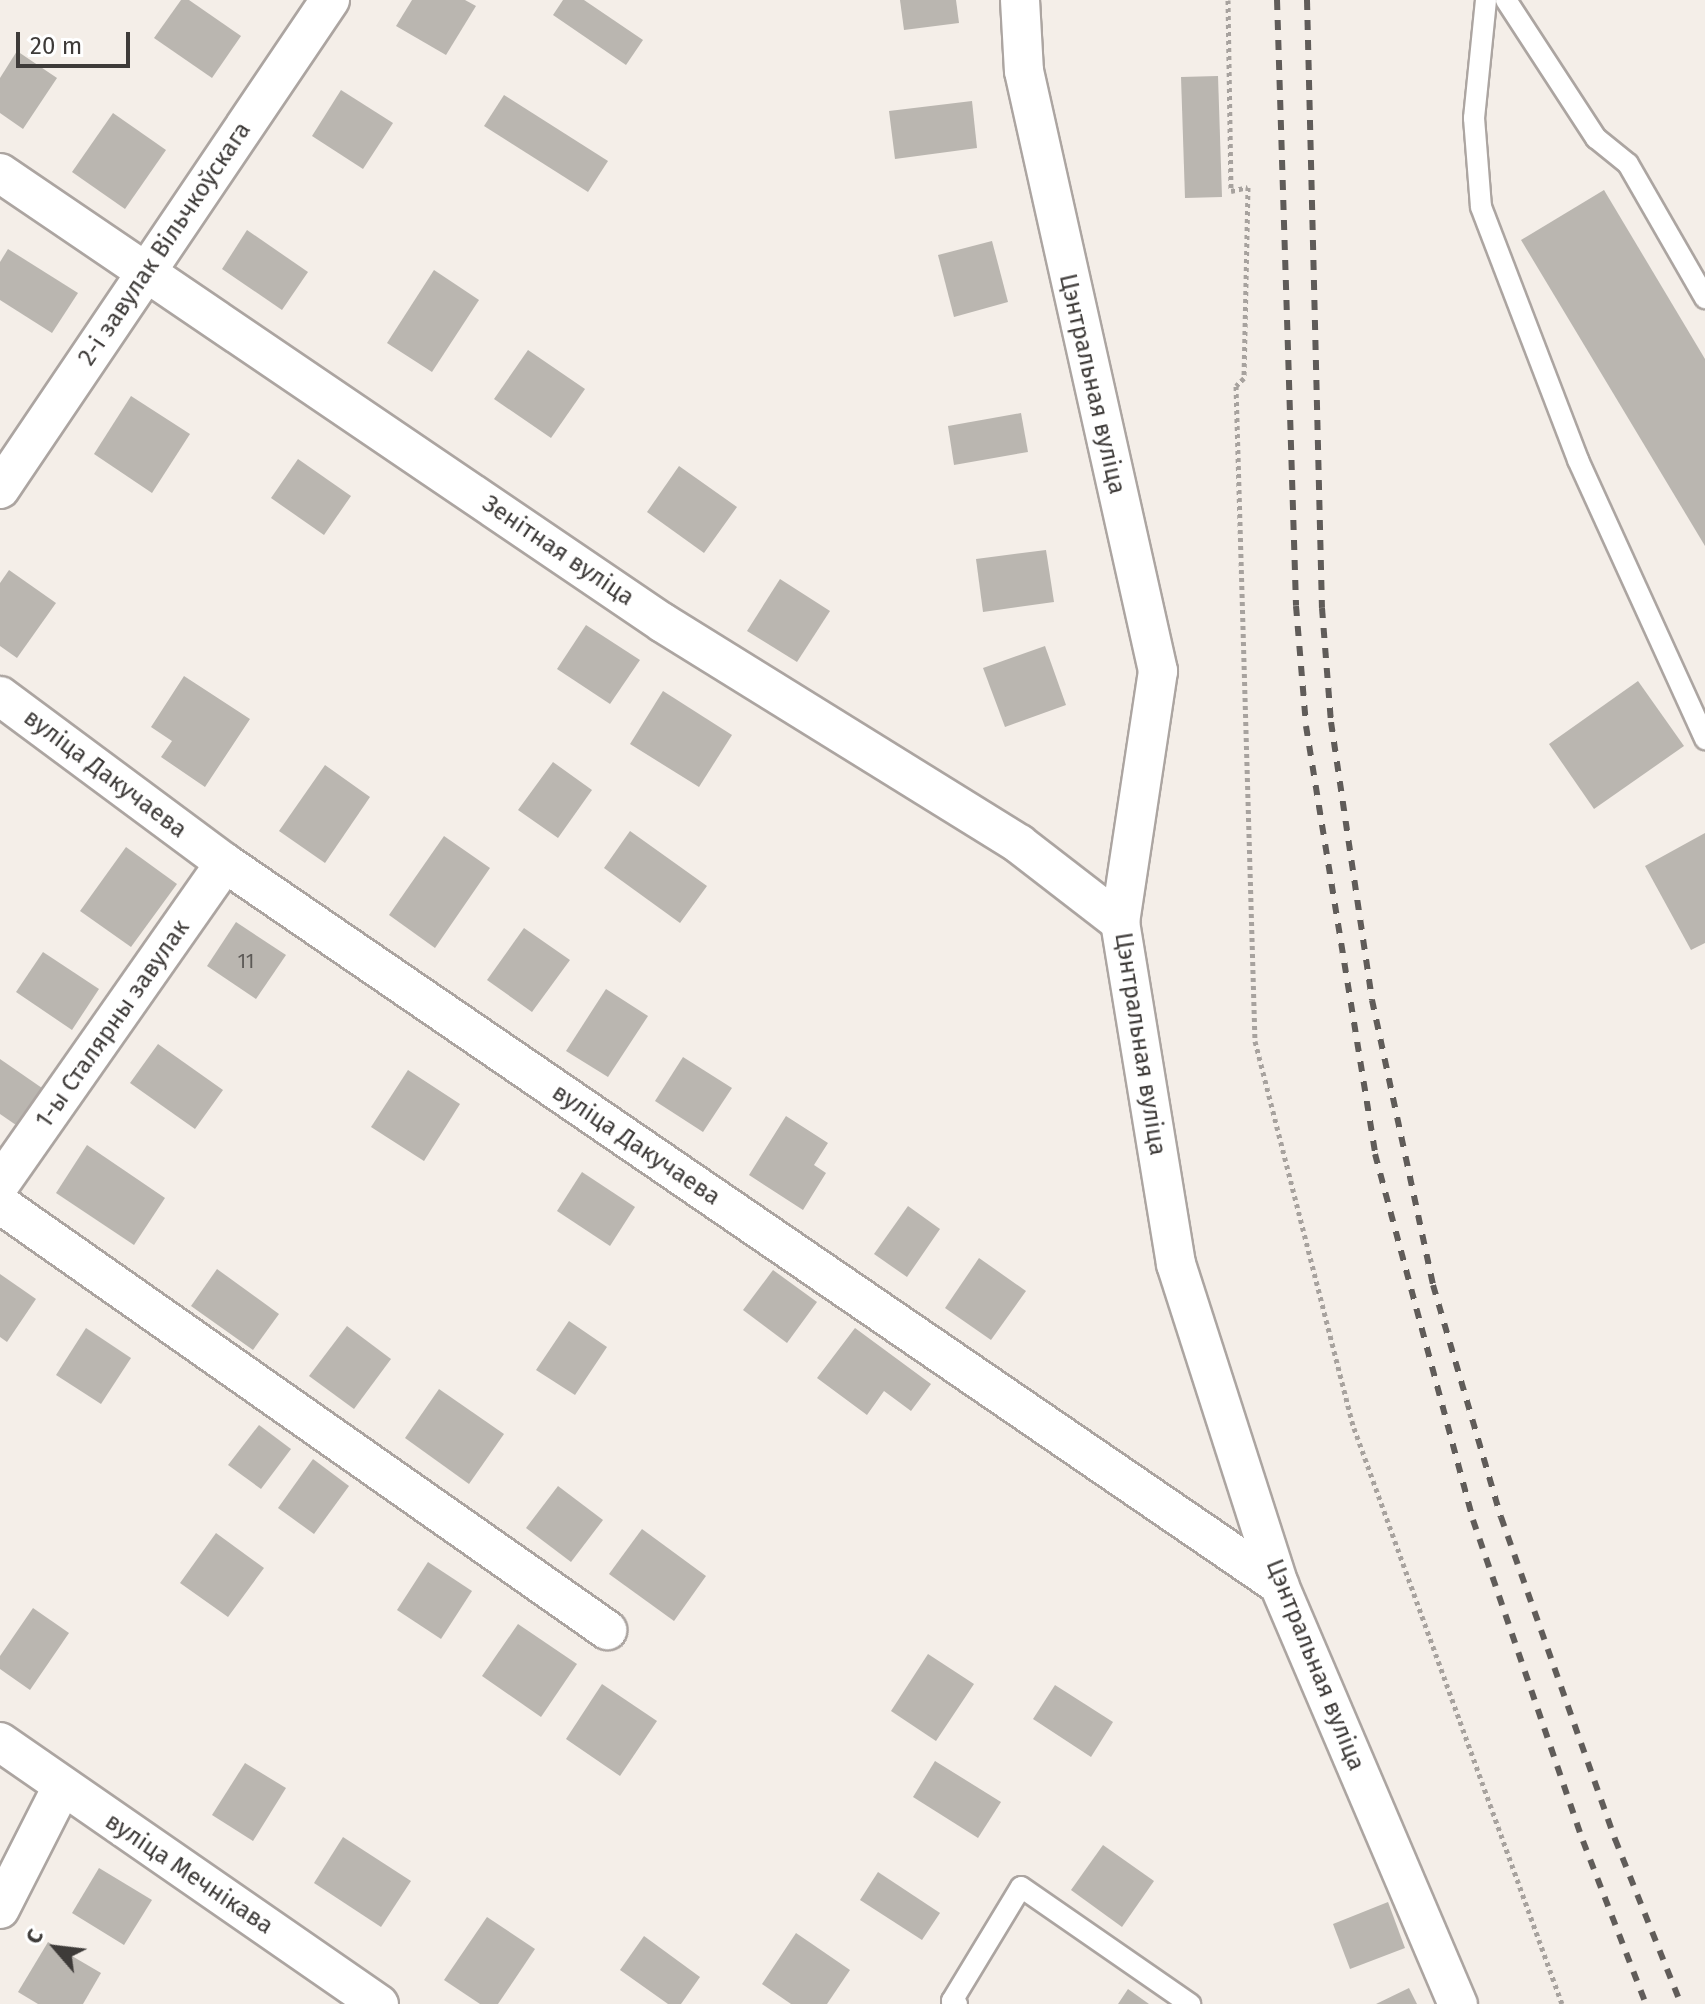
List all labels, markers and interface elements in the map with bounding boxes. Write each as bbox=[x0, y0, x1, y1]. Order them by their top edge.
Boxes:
scale bar bbox=[20, 16, 134, 66]
text: 20 m bbox=[30, 32, 82, 60]
street label: 2-і завулак Вільчкоўскага bbox=[73, 117, 257, 371]
street label: Цэнтральная вуліца bbox=[1053, 271, 1131, 497]
street label: Зенітная вуліца bbox=[477, 490, 639, 612]
street label: вуліца Дакучаева bbox=[18, 703, 192, 845]
street label: 1-ы Сталярны завулак bbox=[30, 914, 196, 1134]
street label: Цэнтральная вуліца bbox=[1108, 931, 1172, 1157]
house number: 11 bbox=[237, 949, 255, 973]
street label: вуліца Дакучаева bbox=[546, 1078, 726, 1212]
street label: Цэнтральная вуліца bbox=[1259, 1555, 1371, 1775]
street label: вуліца Мечнікава bbox=[100, 1807, 278, 1941]
north arrow bbox=[16, 1908, 96, 1988]
text: С bbox=[19, 1925, 49, 1948]

